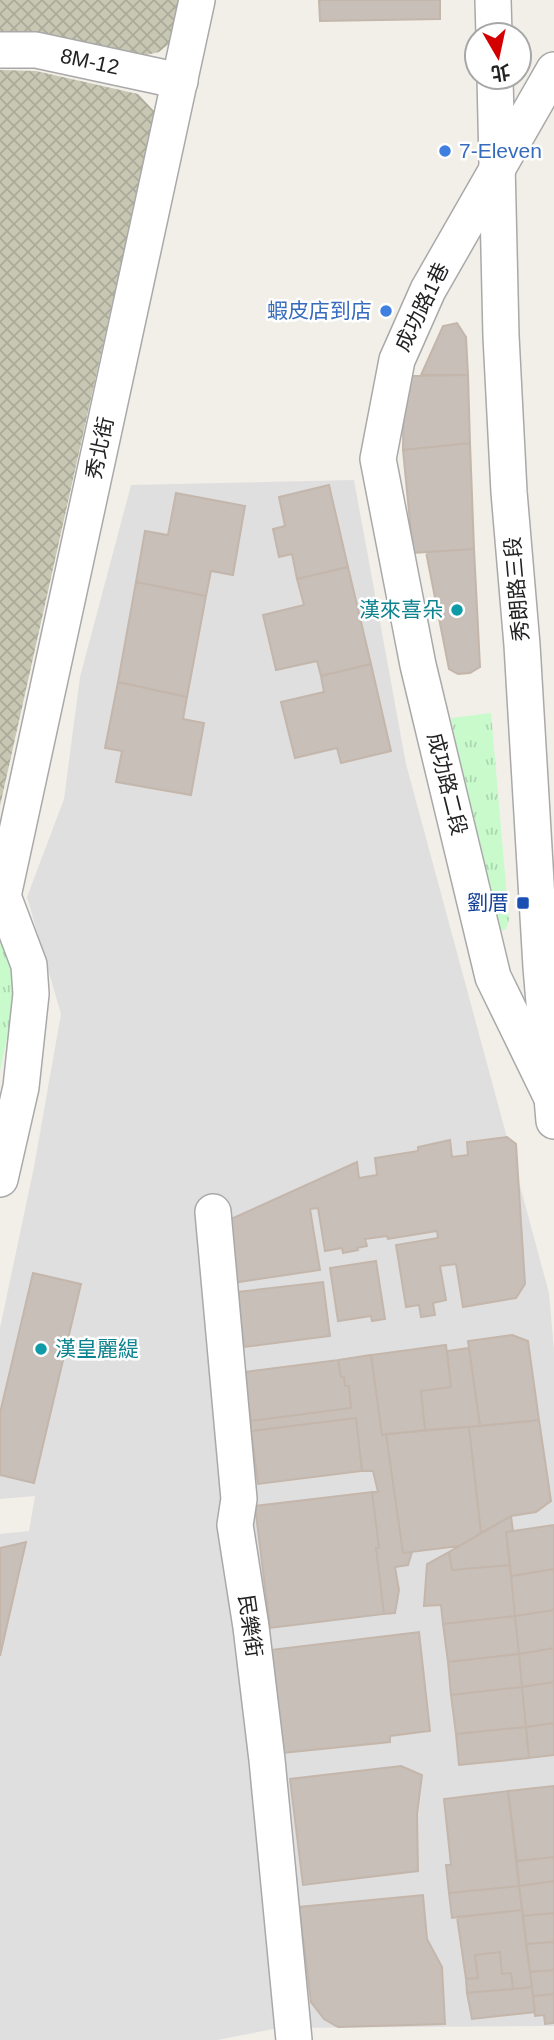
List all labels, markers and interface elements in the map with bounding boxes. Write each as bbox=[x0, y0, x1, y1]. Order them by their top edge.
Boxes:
north arrow bbox=[463, 21, 533, 91]
street label: 8M-12 bbox=[58, 44, 121, 79]
text: 北 bbox=[490, 60, 512, 84]
place label: 7-Eleven bbox=[459, 139, 542, 162]
marker: 7-Eleven bbox=[437, 143, 453, 159]
street label: 成功路1巷 bbox=[390, 259, 453, 355]
place label: 蝦皮店到店 bbox=[267, 299, 372, 322]
marker: 蝦皮店到店 bbox=[378, 303, 394, 319]
street label: 秀北街 bbox=[82, 415, 117, 481]
street label: 秀朗路三段 bbox=[500, 536, 533, 642]
place label: 漢來喜朵 bbox=[359, 598, 443, 621]
marker: 漢來喜朵 bbox=[449, 602, 465, 618]
street label: 成功路二段 bbox=[424, 730, 471, 838]
place label: 劉厝 bbox=[467, 891, 509, 914]
marker: 劉厝 bbox=[515, 895, 531, 911]
place label: 漢皇麗緹 bbox=[55, 1337, 139, 1360]
marker: 漢皇麗緹 bbox=[33, 1341, 49, 1357]
street label: 民樂街 bbox=[235, 1593, 266, 1659]

